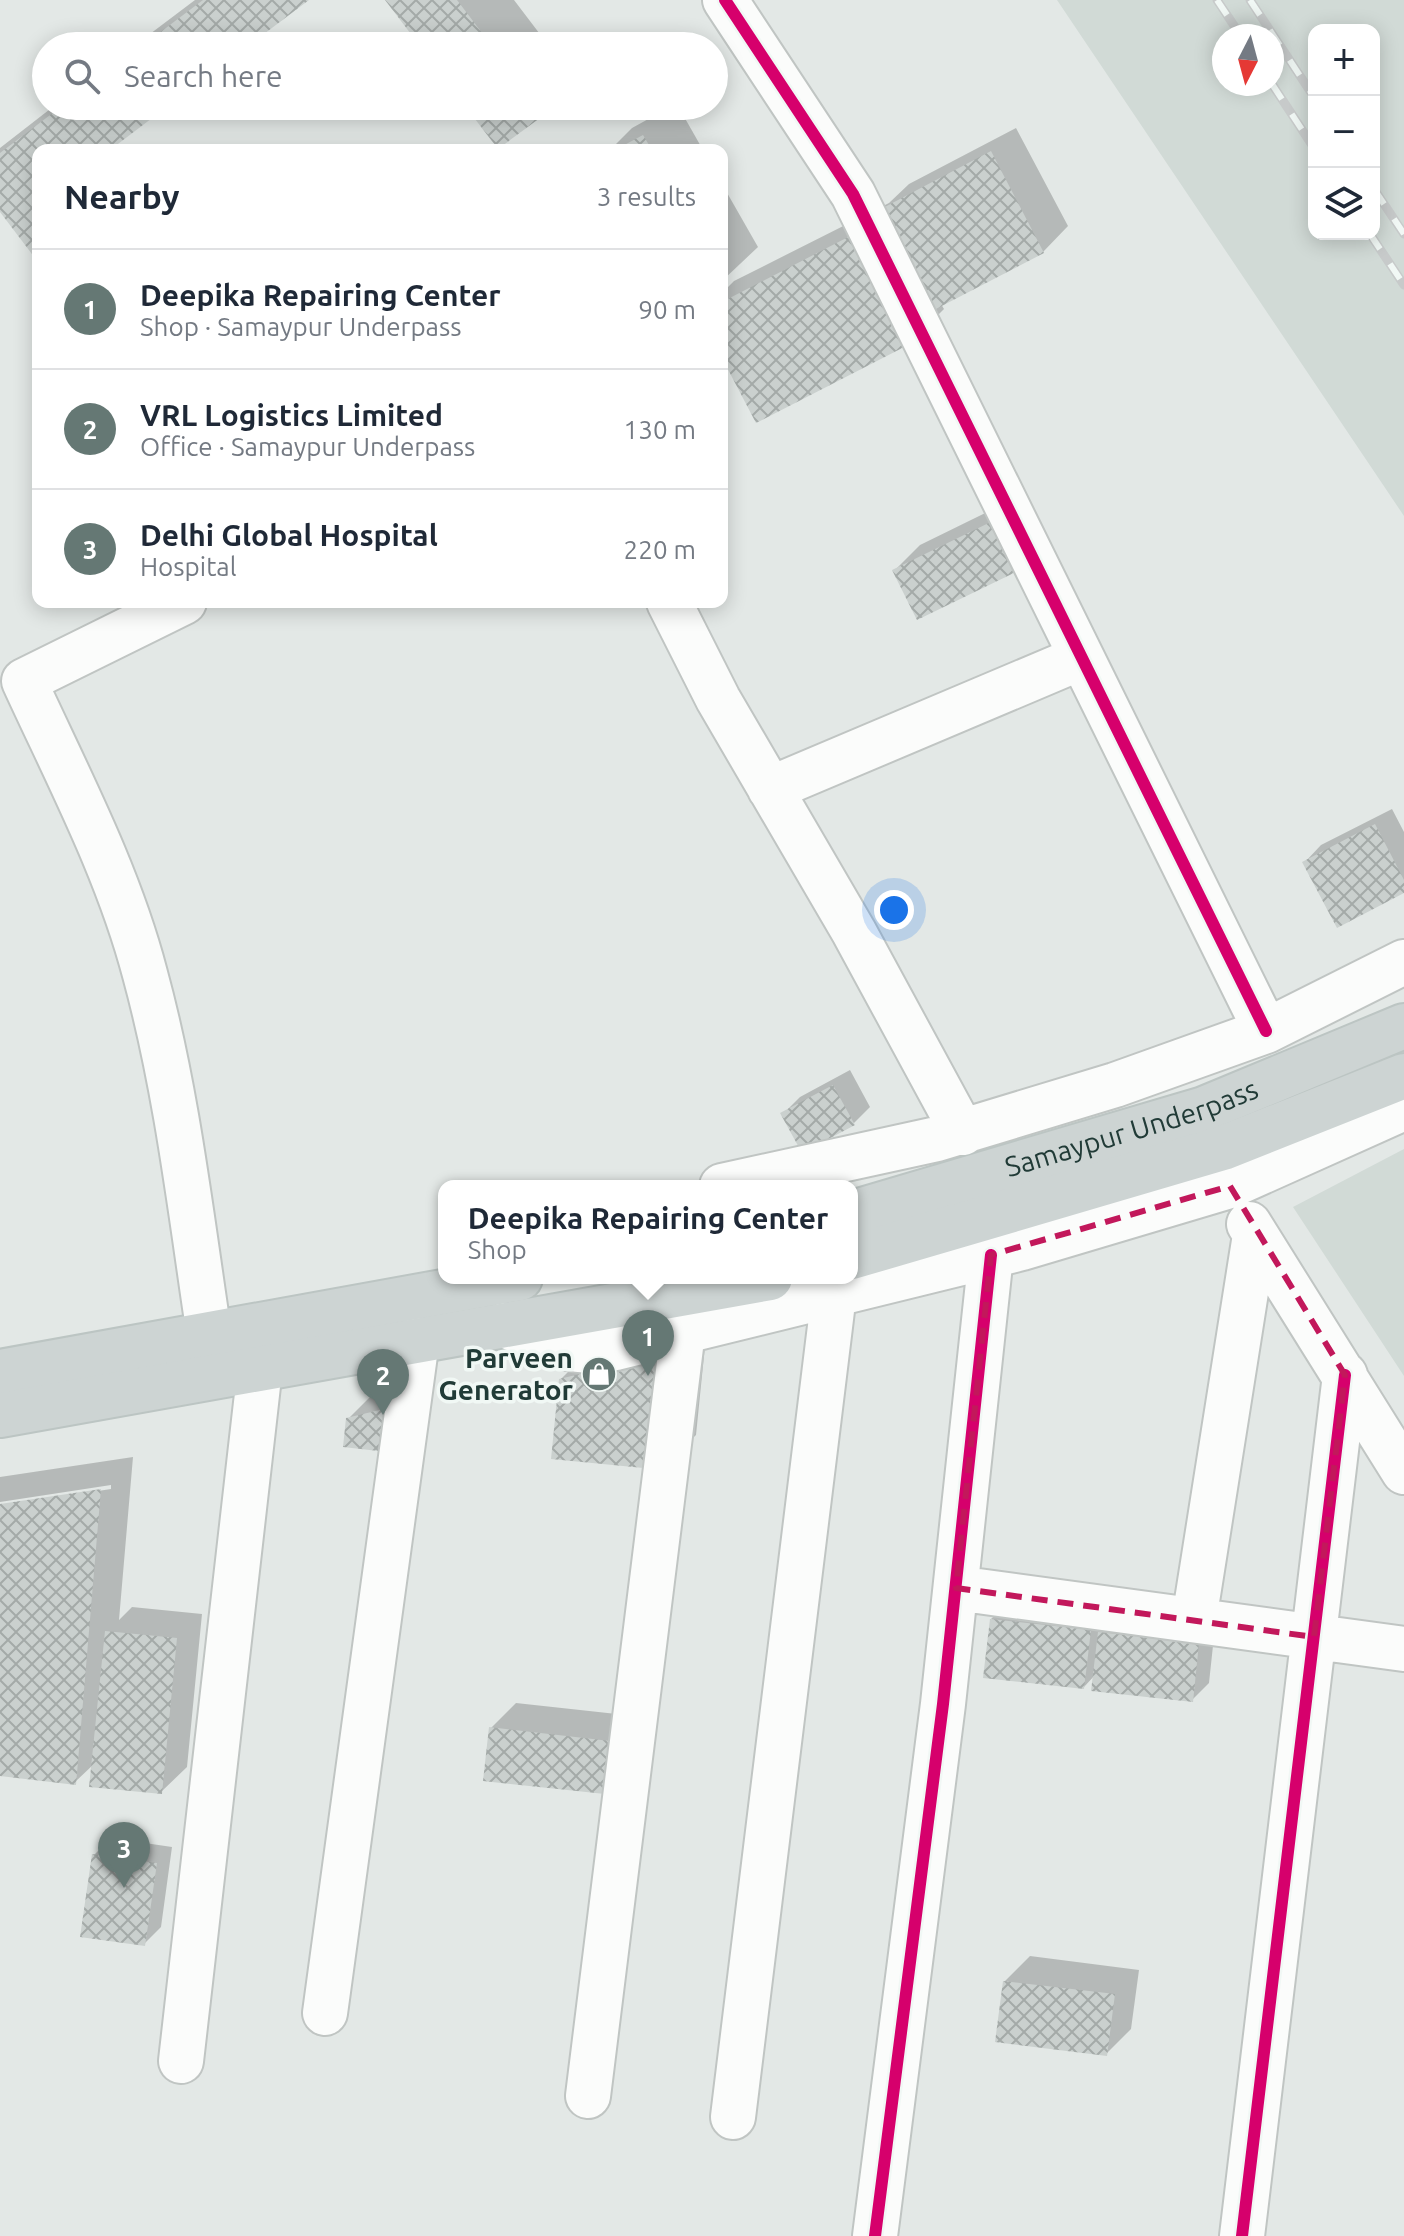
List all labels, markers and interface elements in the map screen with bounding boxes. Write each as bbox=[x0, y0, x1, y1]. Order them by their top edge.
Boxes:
north arrow bbox=[1212, 24, 1284, 96]
map controls bbox=[1308, 24, 1380, 240]
button: + bbox=[1308, 24, 1380, 96]
search box bbox=[32, 32, 728, 120]
icon: search bbox=[60, 54, 104, 98]
text: Search here bbox=[124, 59, 283, 93]
button: − bbox=[1308, 96, 1380, 168]
button: layers bbox=[1308, 168, 1380, 240]
text: Nearby bbox=[64, 177, 179, 215]
text: 3 results bbox=[597, 182, 696, 211]
text: Deepika Repairing Center bbox=[140, 278, 501, 312]
text: 1 bbox=[83, 295, 97, 324]
text: 90 m bbox=[638, 295, 696, 324]
text: Shop · Samaypur Underpass bbox=[140, 312, 462, 341]
text: VRL Logistics Limited bbox=[140, 398, 443, 432]
text: 2 bbox=[83, 415, 97, 444]
text: 130 m bbox=[624, 415, 696, 444]
text: Office · Samaypur Underpass bbox=[140, 432, 475, 461]
text: Delhi Global Hospital bbox=[140, 518, 438, 552]
text: 3 bbox=[83, 535, 97, 564]
text: 220 m bbox=[624, 535, 696, 564]
text: Hospital bbox=[140, 552, 237, 581]
your location bbox=[874, 890, 914, 930]
street label: Samaypur Underpass bbox=[1001, 1073, 1262, 1182]
popup bbox=[438, 1180, 858, 1284]
text: Deepika Repairing Center bbox=[468, 1201, 828, 1235]
text: Shop bbox=[468, 1235, 527, 1264]
pin: 1 bbox=[622, 1310, 674, 1376]
place label: Parveen Generator bbox=[438, 1342, 573, 1405]
pin: 2 bbox=[357, 1349, 409, 1415]
shop icon: Parveen Generator bbox=[580, 1355, 618, 1393]
pin: 3 bbox=[98, 1822, 150, 1888]

